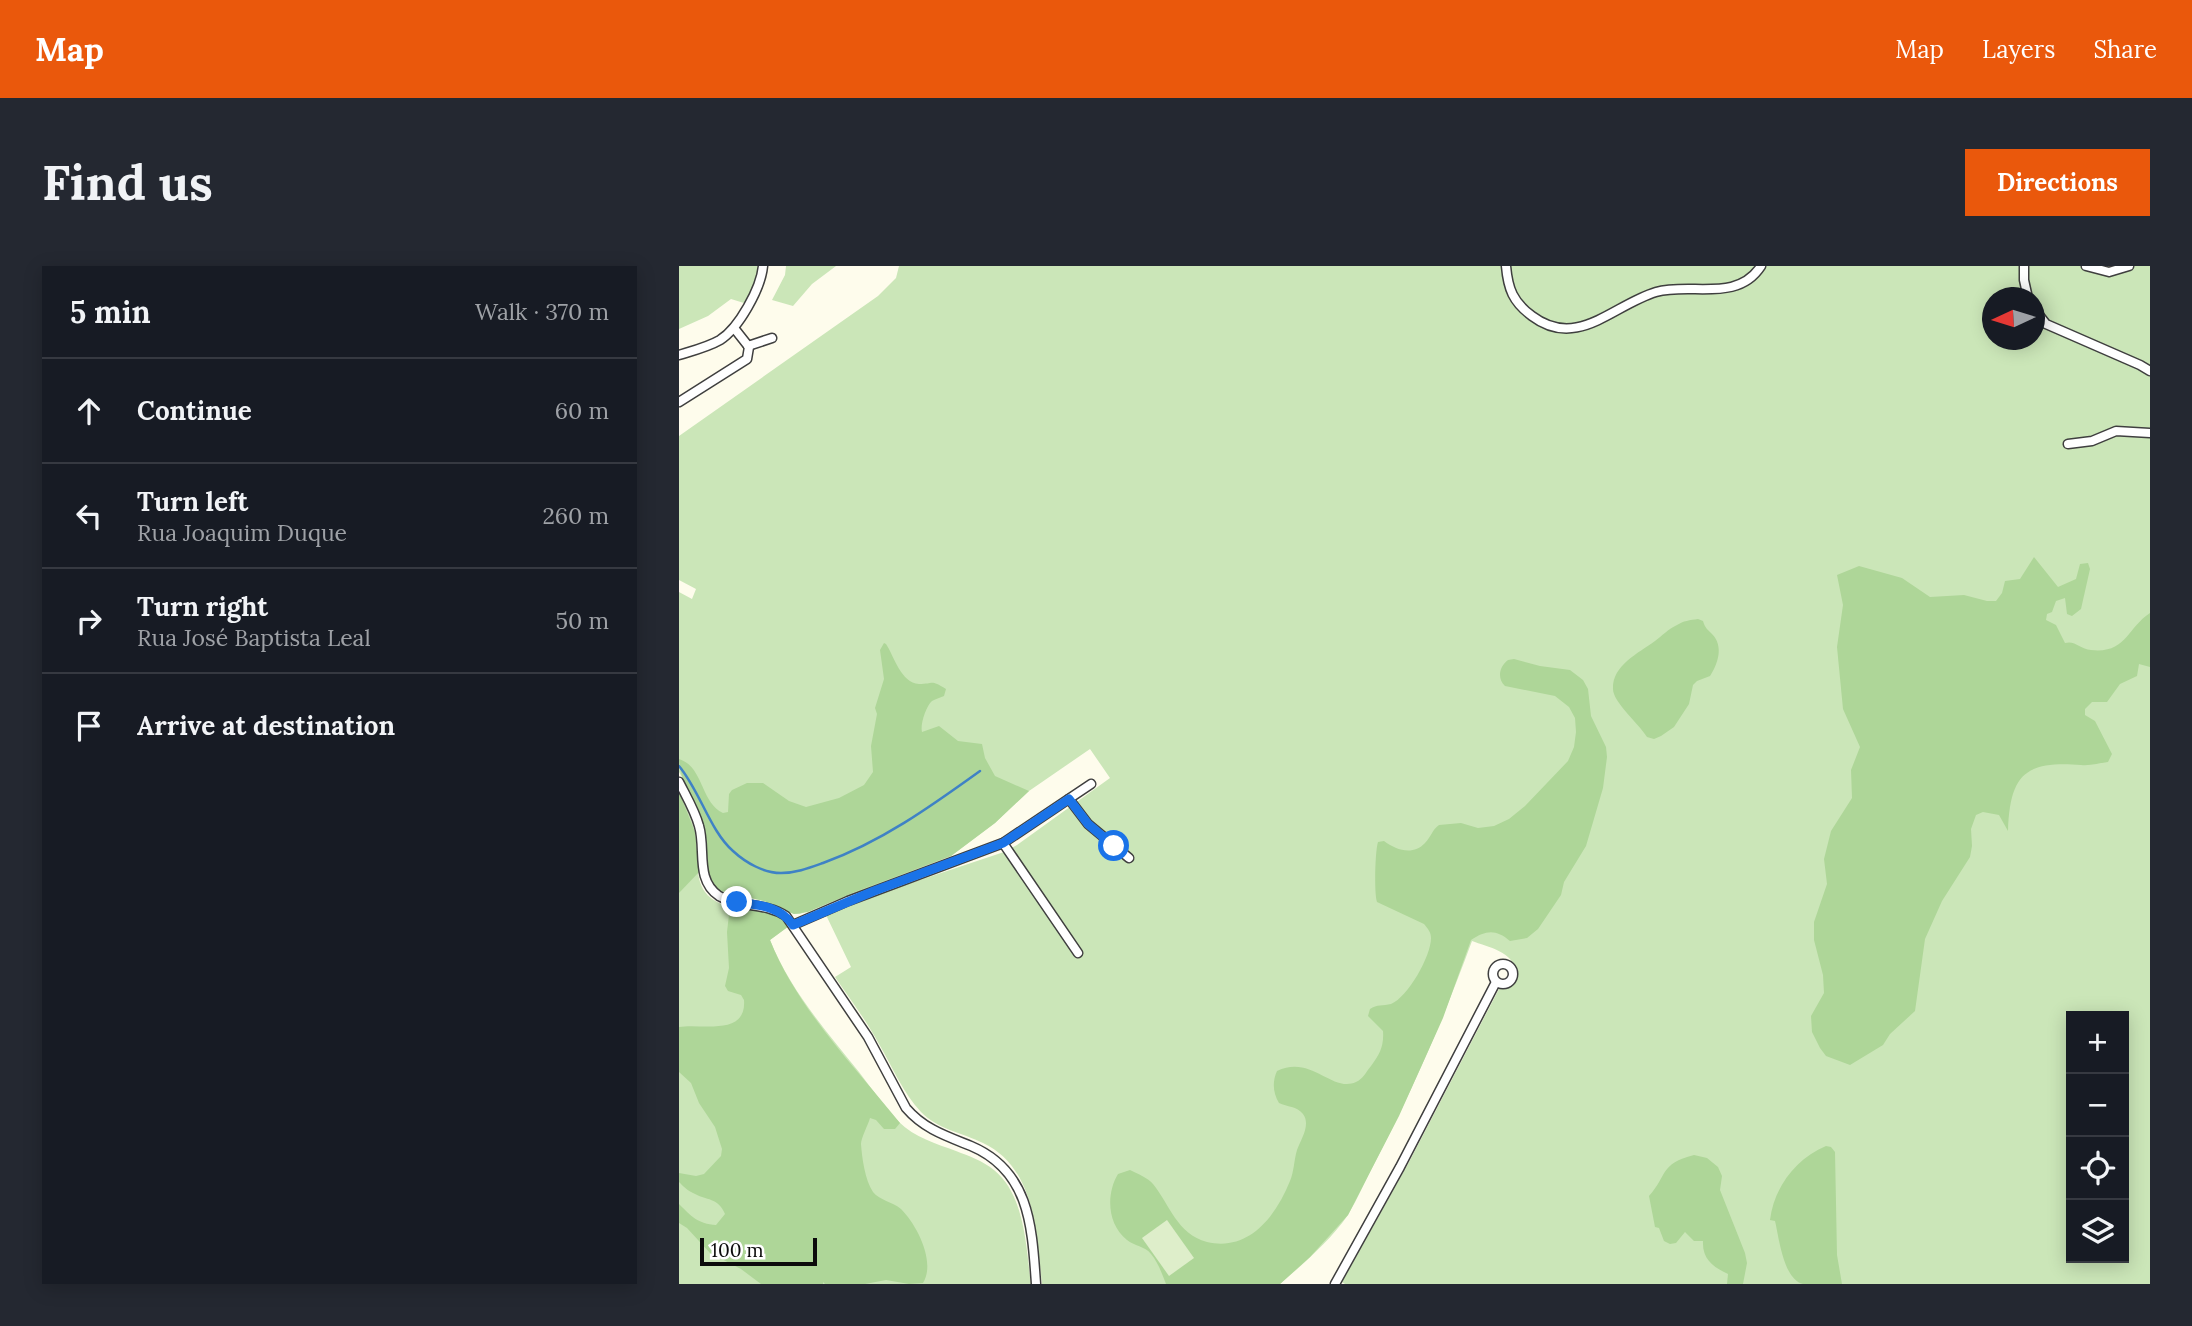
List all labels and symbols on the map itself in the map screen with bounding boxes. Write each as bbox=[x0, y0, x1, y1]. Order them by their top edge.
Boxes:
north arrow bbox=[1982, 287, 2045, 350]
route start bbox=[1098, 830, 1129, 861]
route end bbox=[721, 886, 752, 917]
scale bar bbox=[700, 1235, 817, 1267]

